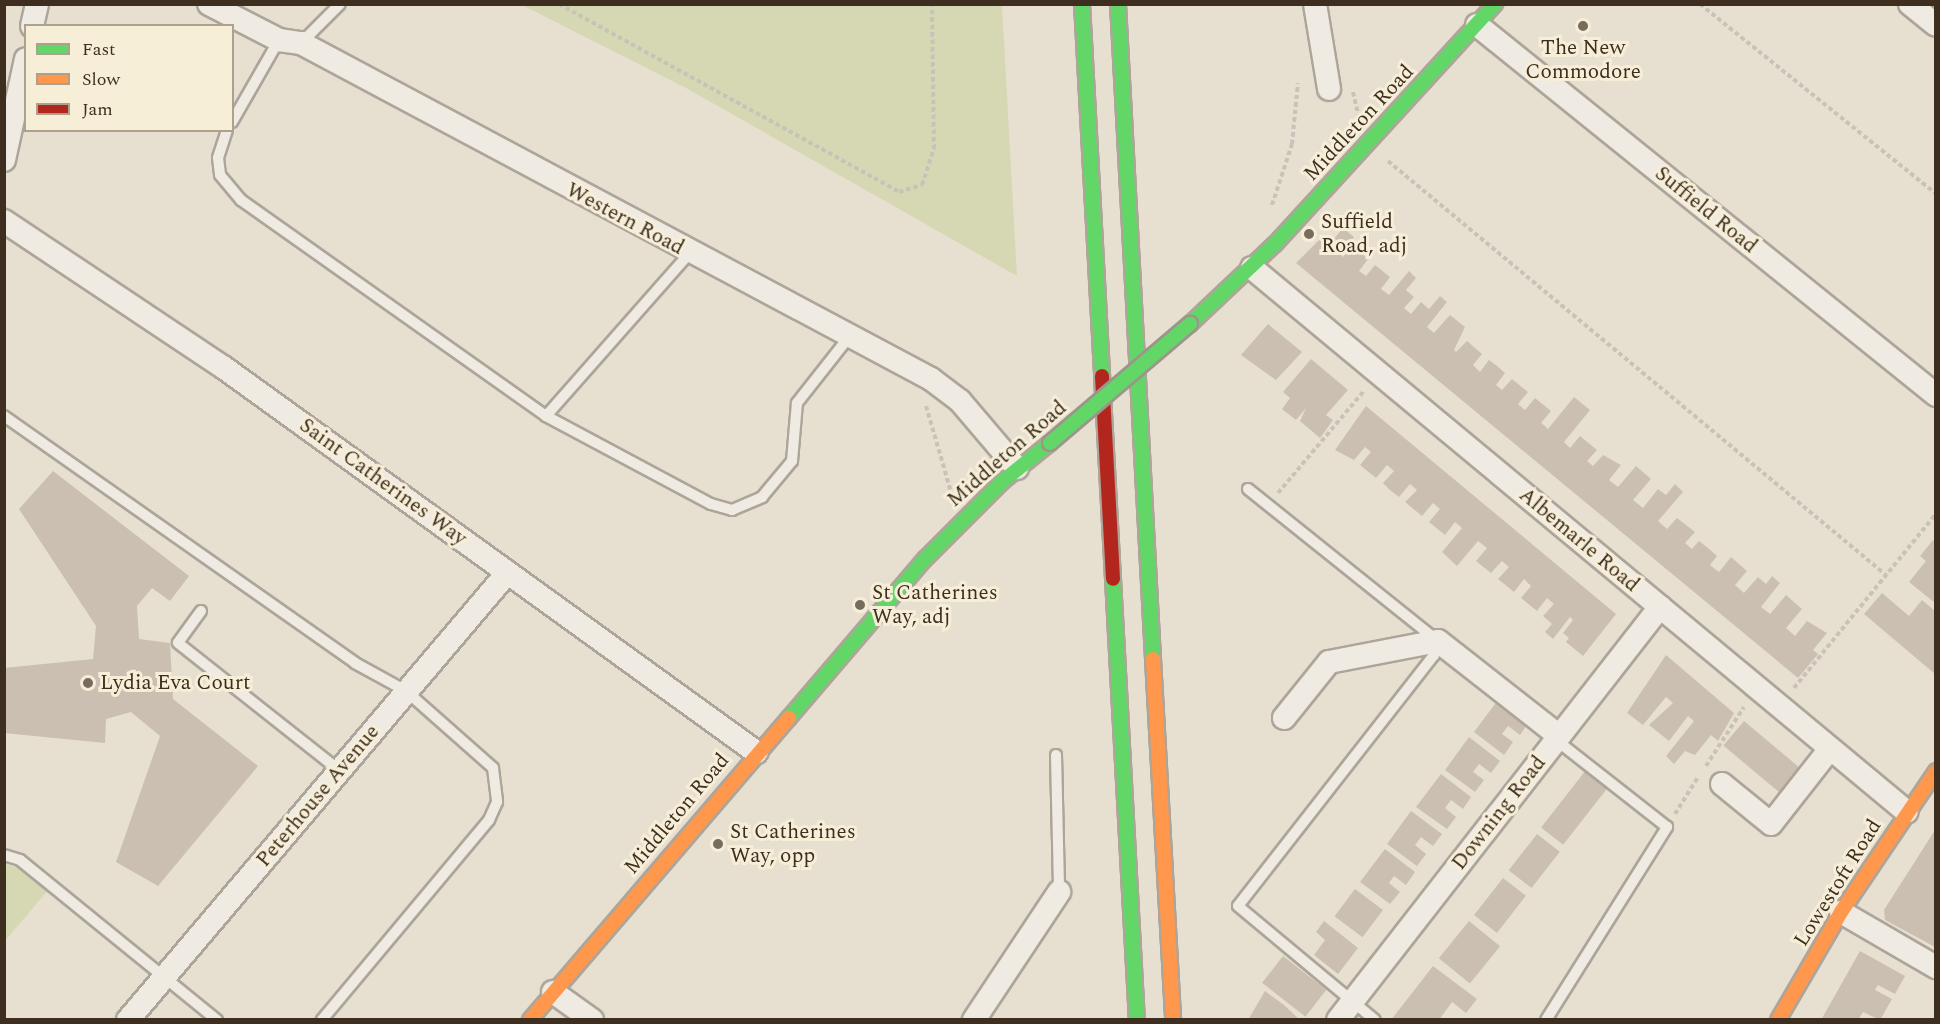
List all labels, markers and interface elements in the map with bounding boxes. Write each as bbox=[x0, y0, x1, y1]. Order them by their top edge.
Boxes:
marker: The New Commodore bbox=[1576, 19, 1590, 33]
legend bbox=[24, 24, 234, 132]
place label: The New Commodore bbox=[1525, 35, 1641, 85]
text: Fast bbox=[82, 36, 115, 63]
street label: Middleton Road bbox=[1299, 60, 1419, 186]
text: Slow bbox=[82, 66, 120, 93]
text: Jam bbox=[82, 96, 113, 123]
street label: Suffield Road bbox=[1650, 161, 1762, 259]
street label: Western Road bbox=[562, 177, 688, 261]
place label: Suffield Road, adj bbox=[1321, 209, 1407, 259]
marker: Suffield Road, adj bbox=[1302, 227, 1316, 241]
street label: Middleton Road bbox=[942, 395, 1072, 513]
street label: Saint Catherines Way bbox=[294, 413, 472, 551]
street label: Albemarle Road bbox=[1514, 482, 1644, 598]
place label: St Catherines Way, adj bbox=[872, 580, 998, 630]
marker: St Catherines Way, adj bbox=[853, 598, 867, 612]
place label: Lydia Eva Court bbox=[100, 670, 250, 696]
marker: Lydia Eva Court bbox=[81, 676, 95, 690]
street label: Peterhouse Avenue bbox=[251, 720, 385, 872]
street label: Middleton Road bbox=[619, 748, 735, 880]
street label: Downing Road bbox=[1447, 751, 1551, 875]
street label: Lowestoft Road bbox=[1789, 815, 1887, 951]
place label: St Catherines Way, opp bbox=[730, 819, 856, 869]
marker: St Catherines Way, opp bbox=[711, 837, 725, 851]

